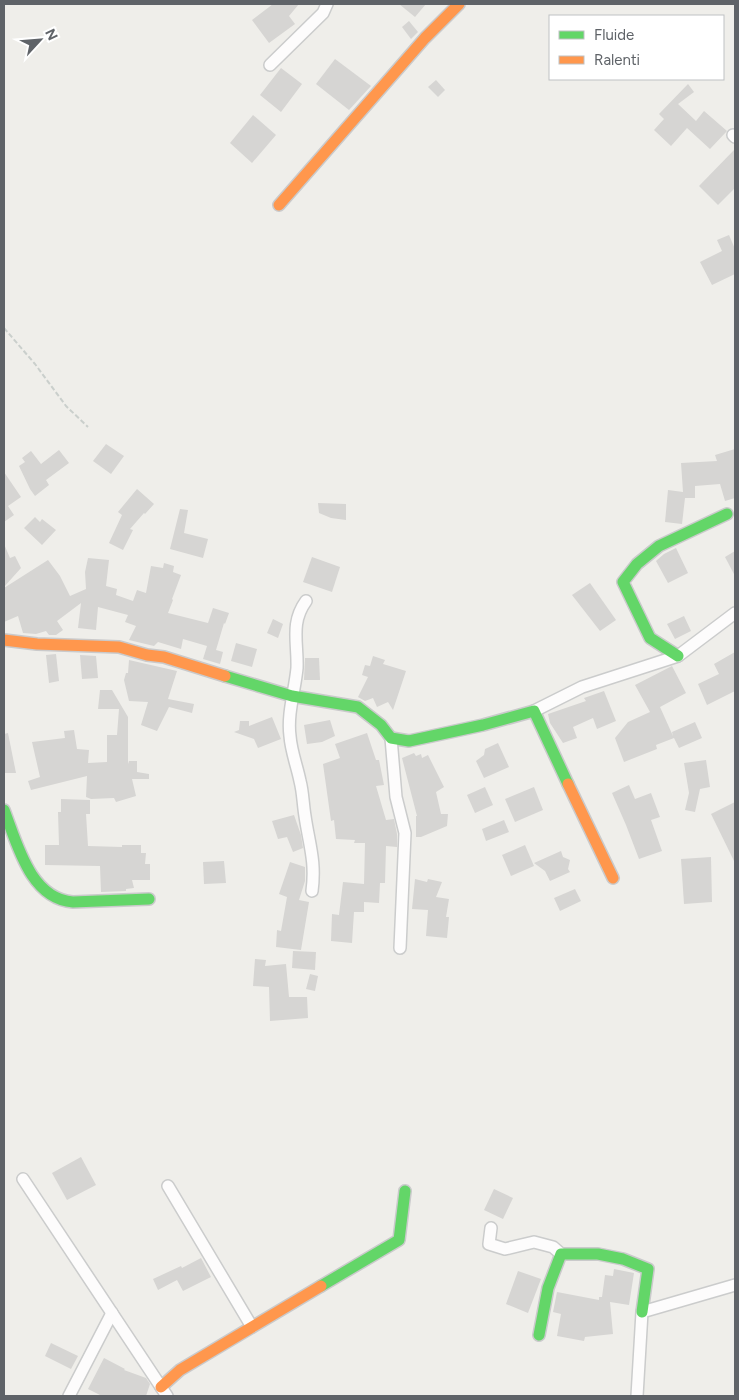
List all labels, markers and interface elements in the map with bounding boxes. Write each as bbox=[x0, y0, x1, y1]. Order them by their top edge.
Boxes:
north arrow bbox=[15, 15, 65, 65]
legend bbox=[549, 15, 724, 80]
text: N bbox=[41, 26, 61, 43]
text: Fluide bbox=[594, 26, 634, 44]
text: Ralenti bbox=[594, 51, 640, 69]

